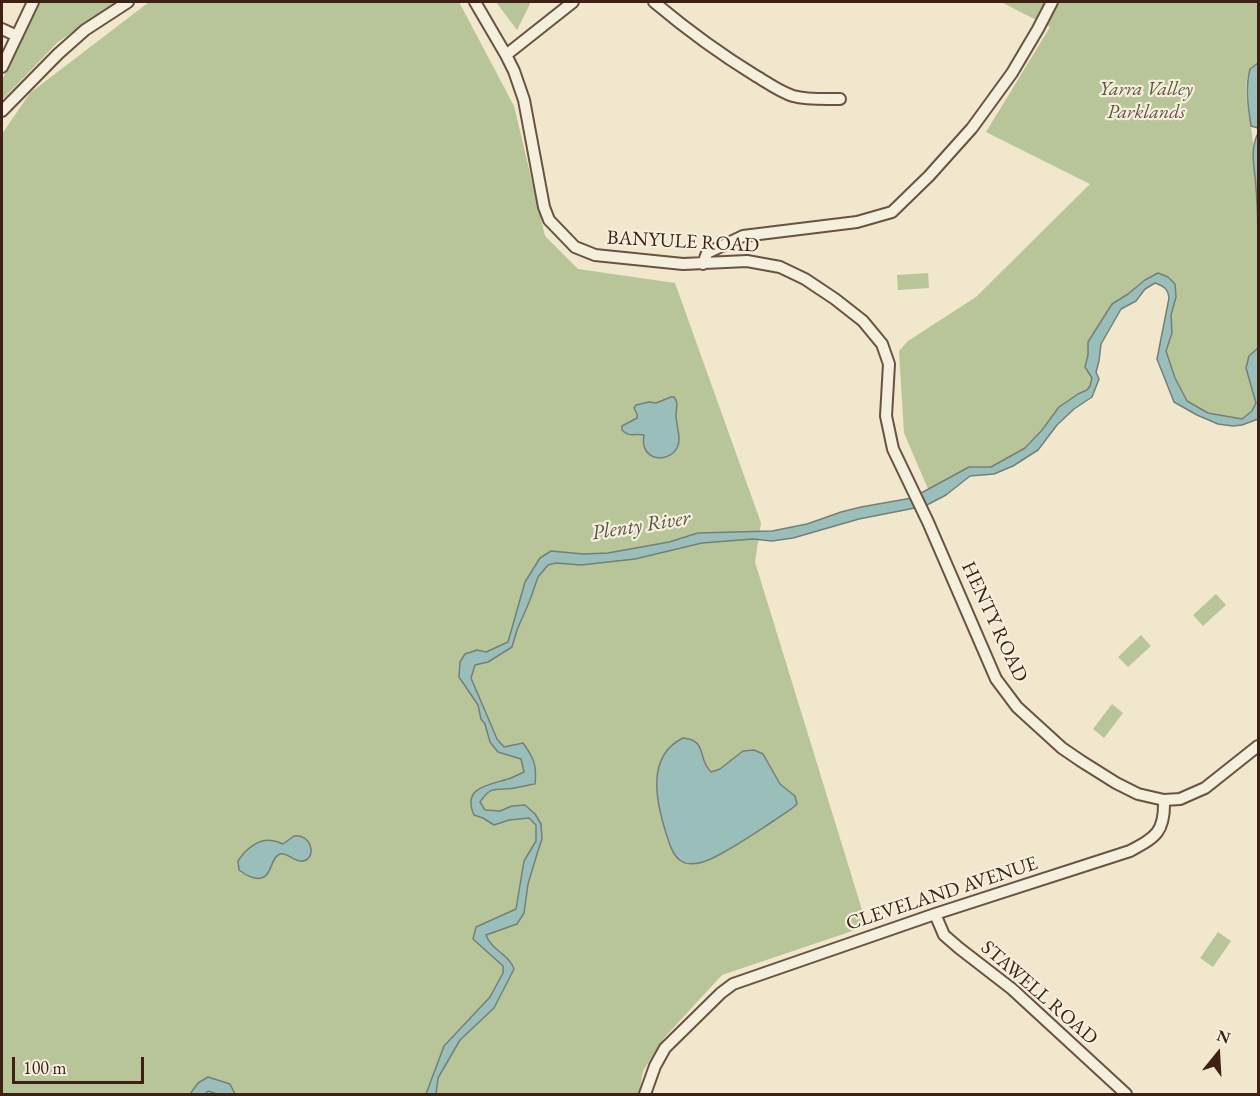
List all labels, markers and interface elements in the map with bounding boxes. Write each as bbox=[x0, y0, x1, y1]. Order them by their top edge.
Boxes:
park label: Yarra Valley Parklands bbox=[1099, 78, 1193, 125]
street label: BANYULE ROAD bbox=[606, 226, 760, 258]
water label: Plenty River bbox=[590, 506, 692, 546]
street label: HENTY ROAD bbox=[956, 558, 1032, 686]
street label: CLEVELAND AVENUE bbox=[843, 852, 1041, 936]
street label: STAWELL ROAD bbox=[976, 936, 1102, 1050]
north arrow bbox=[1188, 1024, 1248, 1084]
text: N bbox=[1214, 1024, 1233, 1048]
scale bar bbox=[15, 1045, 147, 1083]
text: 100 m bbox=[23, 1056, 67, 1079]

